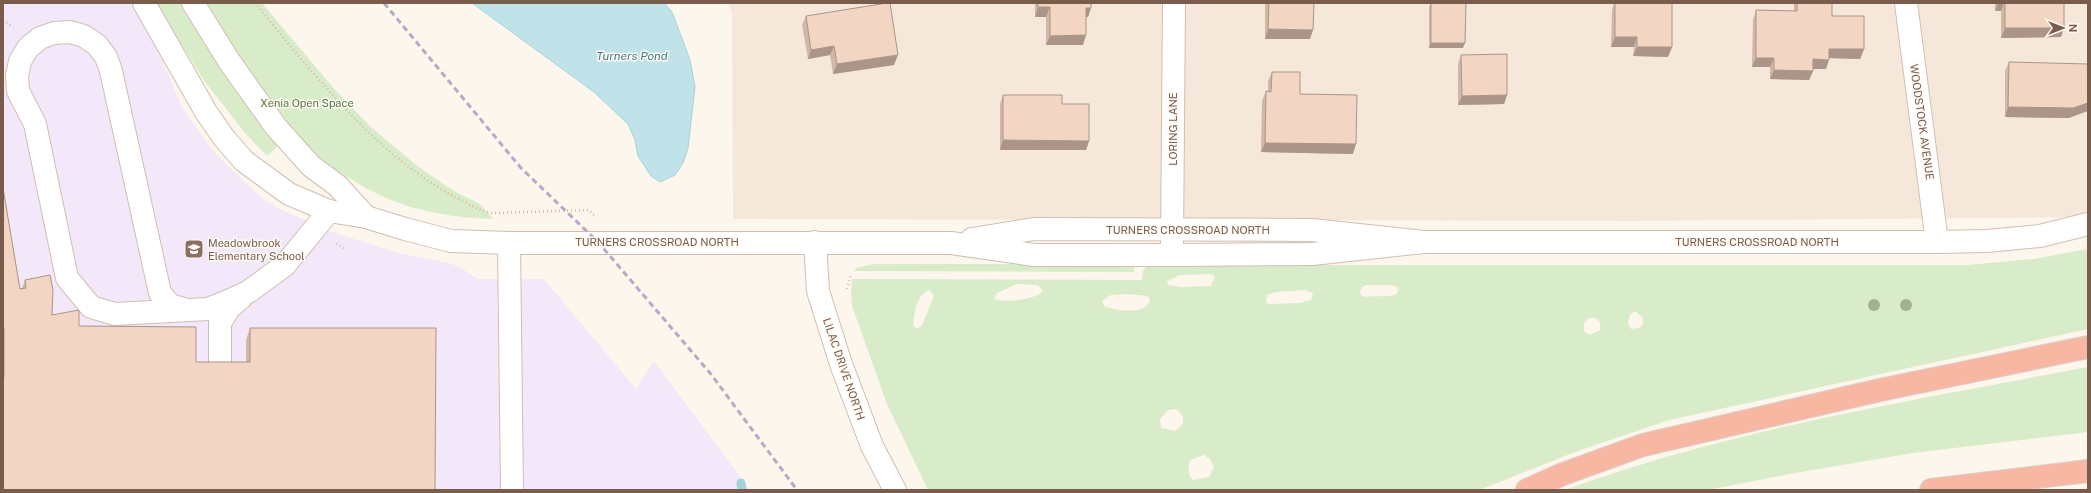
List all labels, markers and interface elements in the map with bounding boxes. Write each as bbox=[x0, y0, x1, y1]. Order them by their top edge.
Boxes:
north arrow bbox=[2043, 8, 2083, 48]
text: N bbox=[2067, 24, 2079, 32]
water label: Turners Pond bbox=[596, 49, 668, 63]
street label: WOODSTOCK AVENUE bbox=[1908, 63, 1936, 181]
street label: LORING LANE bbox=[1167, 92, 1179, 166]
park label: Xenia Open Space bbox=[260, 97, 354, 109]
street label: TURNERS CROSSROAD NORTH bbox=[1106, 224, 1270, 236]
street label: TURNERS CROSSROAD NORTH bbox=[575, 236, 739, 248]
street label: TURNERS CROSSROAD NORTH bbox=[1675, 236, 1839, 248]
place label: Meadowbrook Elementary School bbox=[208, 237, 305, 262]
school or university icon: Meadowbrook Elementary School bbox=[183, 238, 205, 260]
street label: LILAC DRIVE NORTH bbox=[821, 316, 867, 422]

